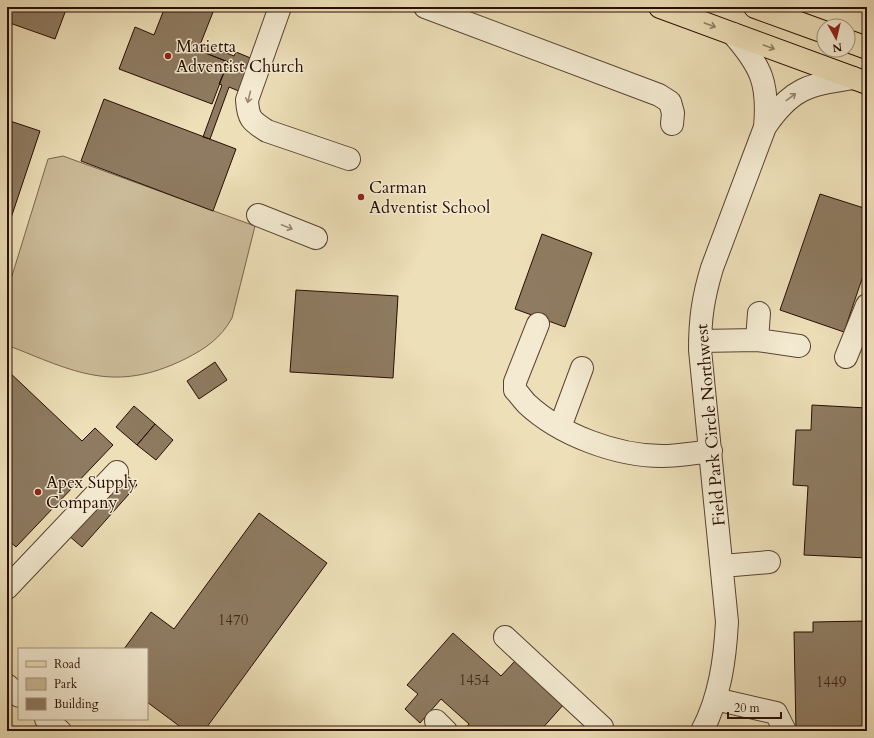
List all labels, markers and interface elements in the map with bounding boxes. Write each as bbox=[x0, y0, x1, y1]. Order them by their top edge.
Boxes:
north arrow bbox=[816, 18, 856, 58]
one-way arrow bbox=[703, 22, 715, 30]
place label: Marietta Adventist Church bbox=[176, 35, 305, 78]
text: N bbox=[831, 39, 843, 56]
one-way arrow bbox=[763, 44, 775, 52]
marker: Marietta Adventist Church bbox=[163, 51, 173, 61]
one-way arrow bbox=[245, 90, 253, 103]
one-way arrow bbox=[785, 93, 796, 102]
place label: Carman Adventist School bbox=[369, 176, 491, 219]
marker: Carman Adventist School bbox=[356, 192, 366, 202]
one-way arrow bbox=[281, 223, 293, 231]
street label: Field Park Circle Northwest bbox=[690, 322, 731, 527]
place label: Apex Supply Company bbox=[46, 471, 137, 514]
marker: Apex Supply Company bbox=[33, 487, 43, 497]
house number: 1470 bbox=[218, 610, 249, 630]
legend bbox=[18, 648, 148, 720]
text: Road bbox=[54, 656, 81, 672]
house number: 1454 bbox=[459, 670, 490, 690]
house number: 1449 bbox=[816, 672, 847, 692]
text: Park bbox=[54, 676, 78, 692]
scale bar bbox=[728, 694, 781, 720]
text: Building bbox=[54, 696, 99, 712]
text: 20 m bbox=[734, 700, 761, 716]

